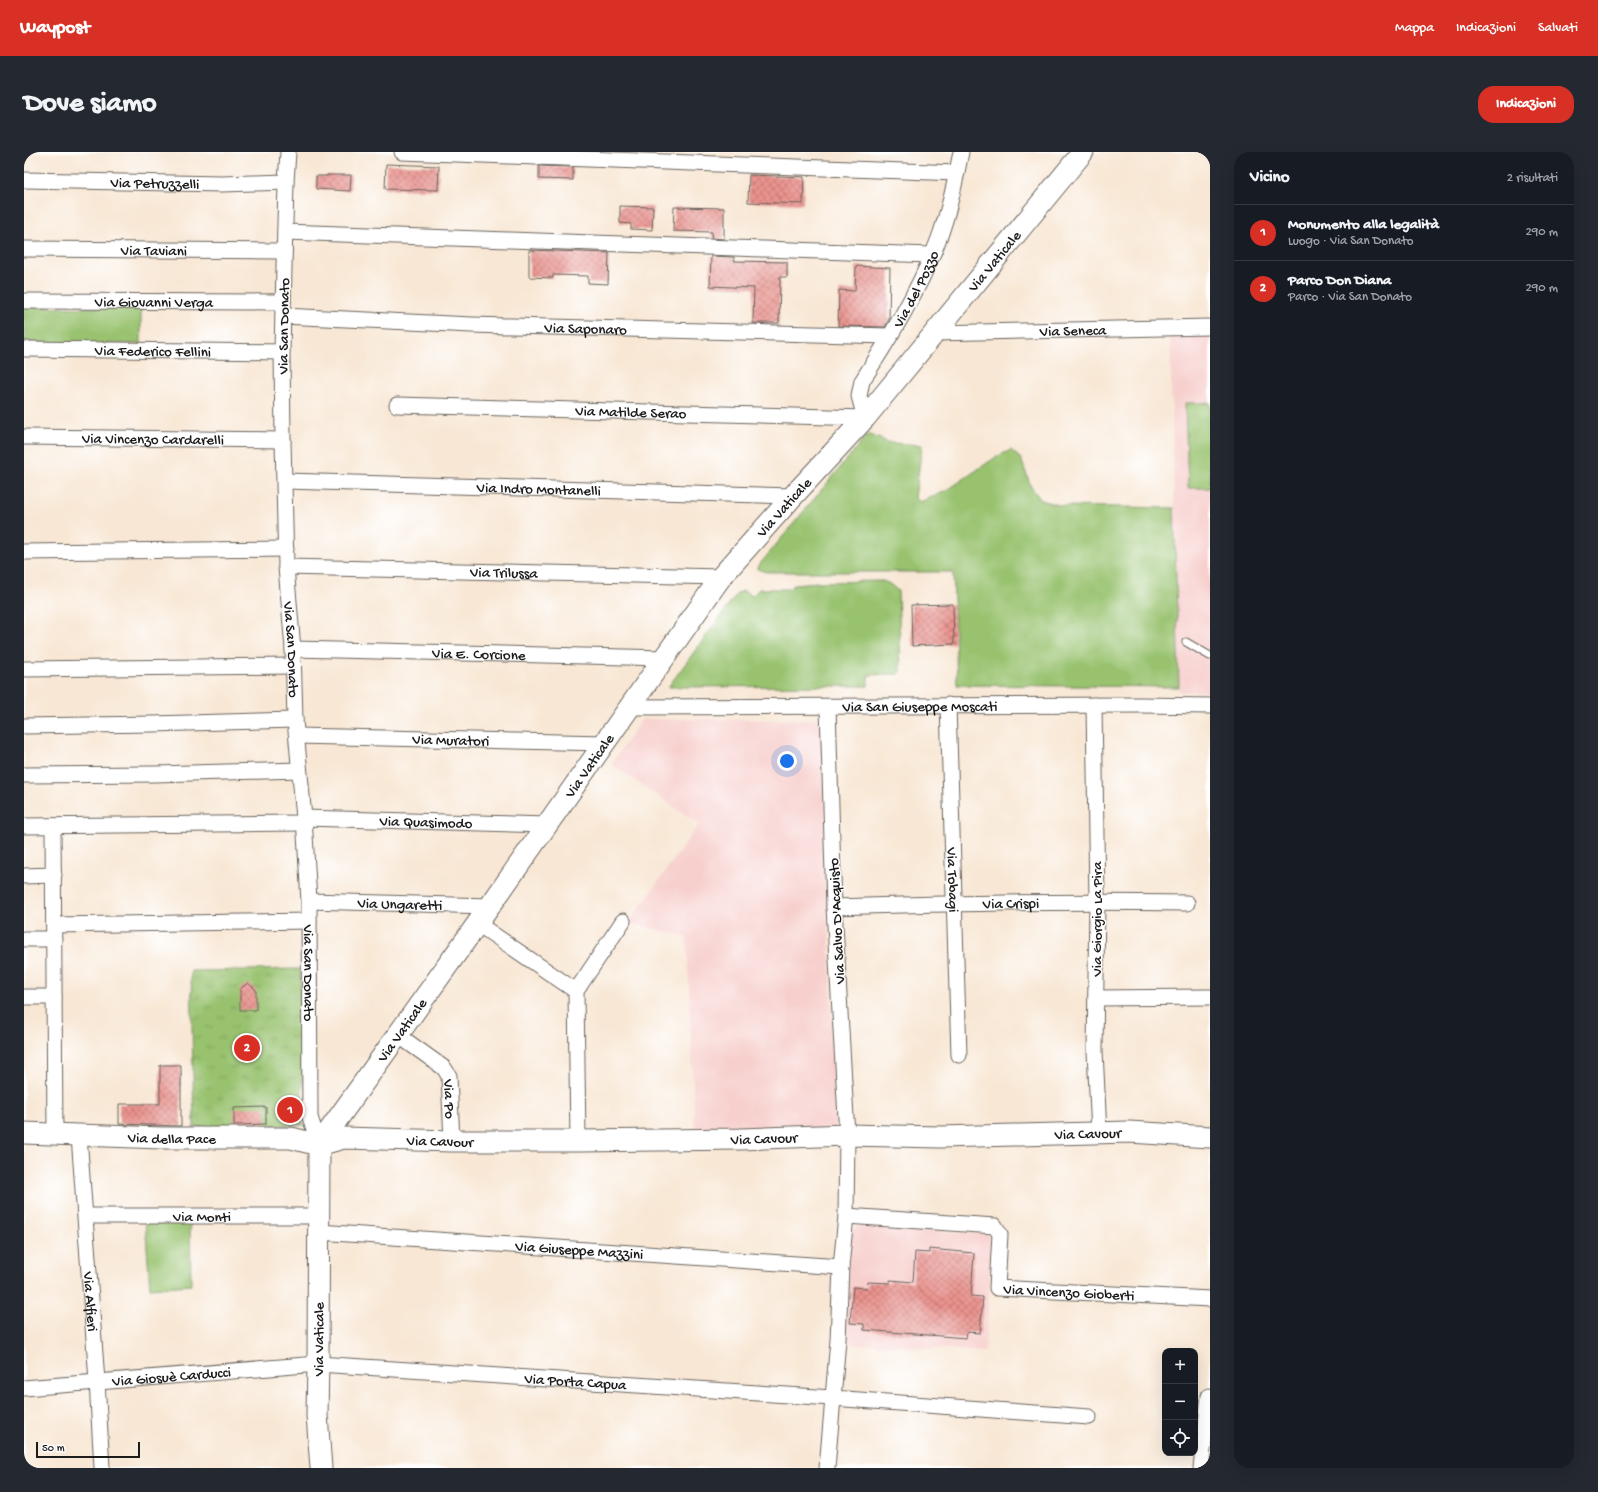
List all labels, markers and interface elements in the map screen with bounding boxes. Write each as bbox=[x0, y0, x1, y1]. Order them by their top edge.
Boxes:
text: Waypost bbox=[20, 17, 90, 40]
text: Mappa bbox=[1395, 20, 1434, 37]
text: Indicazioni bbox=[1456, 20, 1516, 37]
text: Salvati bbox=[1538, 20, 1578, 37]
button: Indicazioni bbox=[1478, 86, 1574, 123]
text: Dove siamo bbox=[24, 88, 157, 121]
text: Vicino bbox=[1250, 168, 1290, 188]
text: 2 risultati bbox=[1507, 171, 1558, 186]
street label: Via Petruzzelli bbox=[109, 175, 200, 195]
text: Monumento alla legalità bbox=[1288, 216, 1439, 234]
text: 1 bbox=[1260, 225, 1266, 240]
text: 290 m bbox=[1525, 225, 1558, 240]
street label: Via Vaticale bbox=[964, 227, 1026, 297]
text: Luogo · Via San Donato bbox=[1288, 234, 1414, 249]
street label: Via Taviani bbox=[120, 243, 187, 261]
street label: Via del Pozzo bbox=[889, 248, 944, 332]
text: Parco Don Diana bbox=[1288, 272, 1391, 290]
street label: Via San Donato bbox=[275, 277, 295, 375]
text: 2 bbox=[1260, 281, 1266, 296]
text: 290 m bbox=[1525, 281, 1558, 296]
text: Parco · Via San Donato bbox=[1288, 290, 1412, 305]
street label: Via Giovanni Verga bbox=[94, 294, 214, 313]
street label: Via Saponaro bbox=[543, 320, 627, 340]
street label: Via Seneca bbox=[1039, 322, 1107, 342]
street label: Via Federico Fellini bbox=[94, 343, 211, 362]
street label: Via Matilde Serao bbox=[574, 403, 687, 424]
street label: Via Vincenzo Cardarelli bbox=[81, 431, 224, 450]
street label: Via Vaticale bbox=[753, 474, 817, 543]
street label: Via Indro Montanelli bbox=[475, 480, 601, 501]
street label: Via Trilussa bbox=[469, 564, 539, 584]
street label: Via San Donato bbox=[278, 600, 301, 698]
street label: Via E. Corcione bbox=[431, 645, 526, 666]
street label: Via San Giuseppe Moscati bbox=[841, 699, 998, 717]
street label: Via Vaticale bbox=[561, 731, 619, 803]
street label: Via Muratori bbox=[411, 732, 490, 751]
your location bbox=[777, 751, 797, 771]
street label: Via Quasimodo bbox=[378, 813, 473, 834]
street label: Via Tobagi bbox=[941, 846, 962, 913]
street label: Via Salvo D'Acquisto bbox=[826, 857, 850, 985]
street label: Via Giorgio La Pira bbox=[1089, 861, 1107, 977]
street label: Via Ungaretti bbox=[356, 895, 443, 916]
street label: Via Crispi bbox=[982, 895, 1039, 914]
street label: Via San Donato bbox=[298, 924, 317, 1021]
street label: Via Vaticale bbox=[374, 995, 432, 1067]
pin: 2 bbox=[234, 1033, 260, 1063]
street label: Via Po bbox=[438, 1078, 458, 1119]
pin: 1 bbox=[277, 1095, 303, 1125]
street label: Via Cavour bbox=[1053, 1125, 1123, 1145]
street label: Via della Pace bbox=[127, 1130, 216, 1149]
street label: Via Cavour bbox=[730, 1130, 799, 1150]
street label: Via Cavour bbox=[405, 1133, 475, 1152]
street label: Via Monti bbox=[172, 1209, 231, 1227]
street label: Via Giuseppe Mazzini bbox=[514, 1238, 644, 1265]
street label: Via Alfieri bbox=[78, 1270, 100, 1332]
street label: Via Vincenzo Gioberti bbox=[1002, 1281, 1135, 1306]
street label: Via Vaticale bbox=[311, 1302, 329, 1377]
map controls bbox=[1162, 1348, 1198, 1456]
button: + bbox=[1162, 1348, 1198, 1384]
street label: Via Giosuè Carducci bbox=[111, 1364, 232, 1392]
street label: Via Porta Capua bbox=[523, 1371, 628, 1395]
button: − bbox=[1162, 1384, 1198, 1420]
button: locate bbox=[1162, 1420, 1198, 1456]
scale bar bbox=[36, 1440, 140, 1459]
text: 50 m bbox=[42, 1443, 64, 1455]

